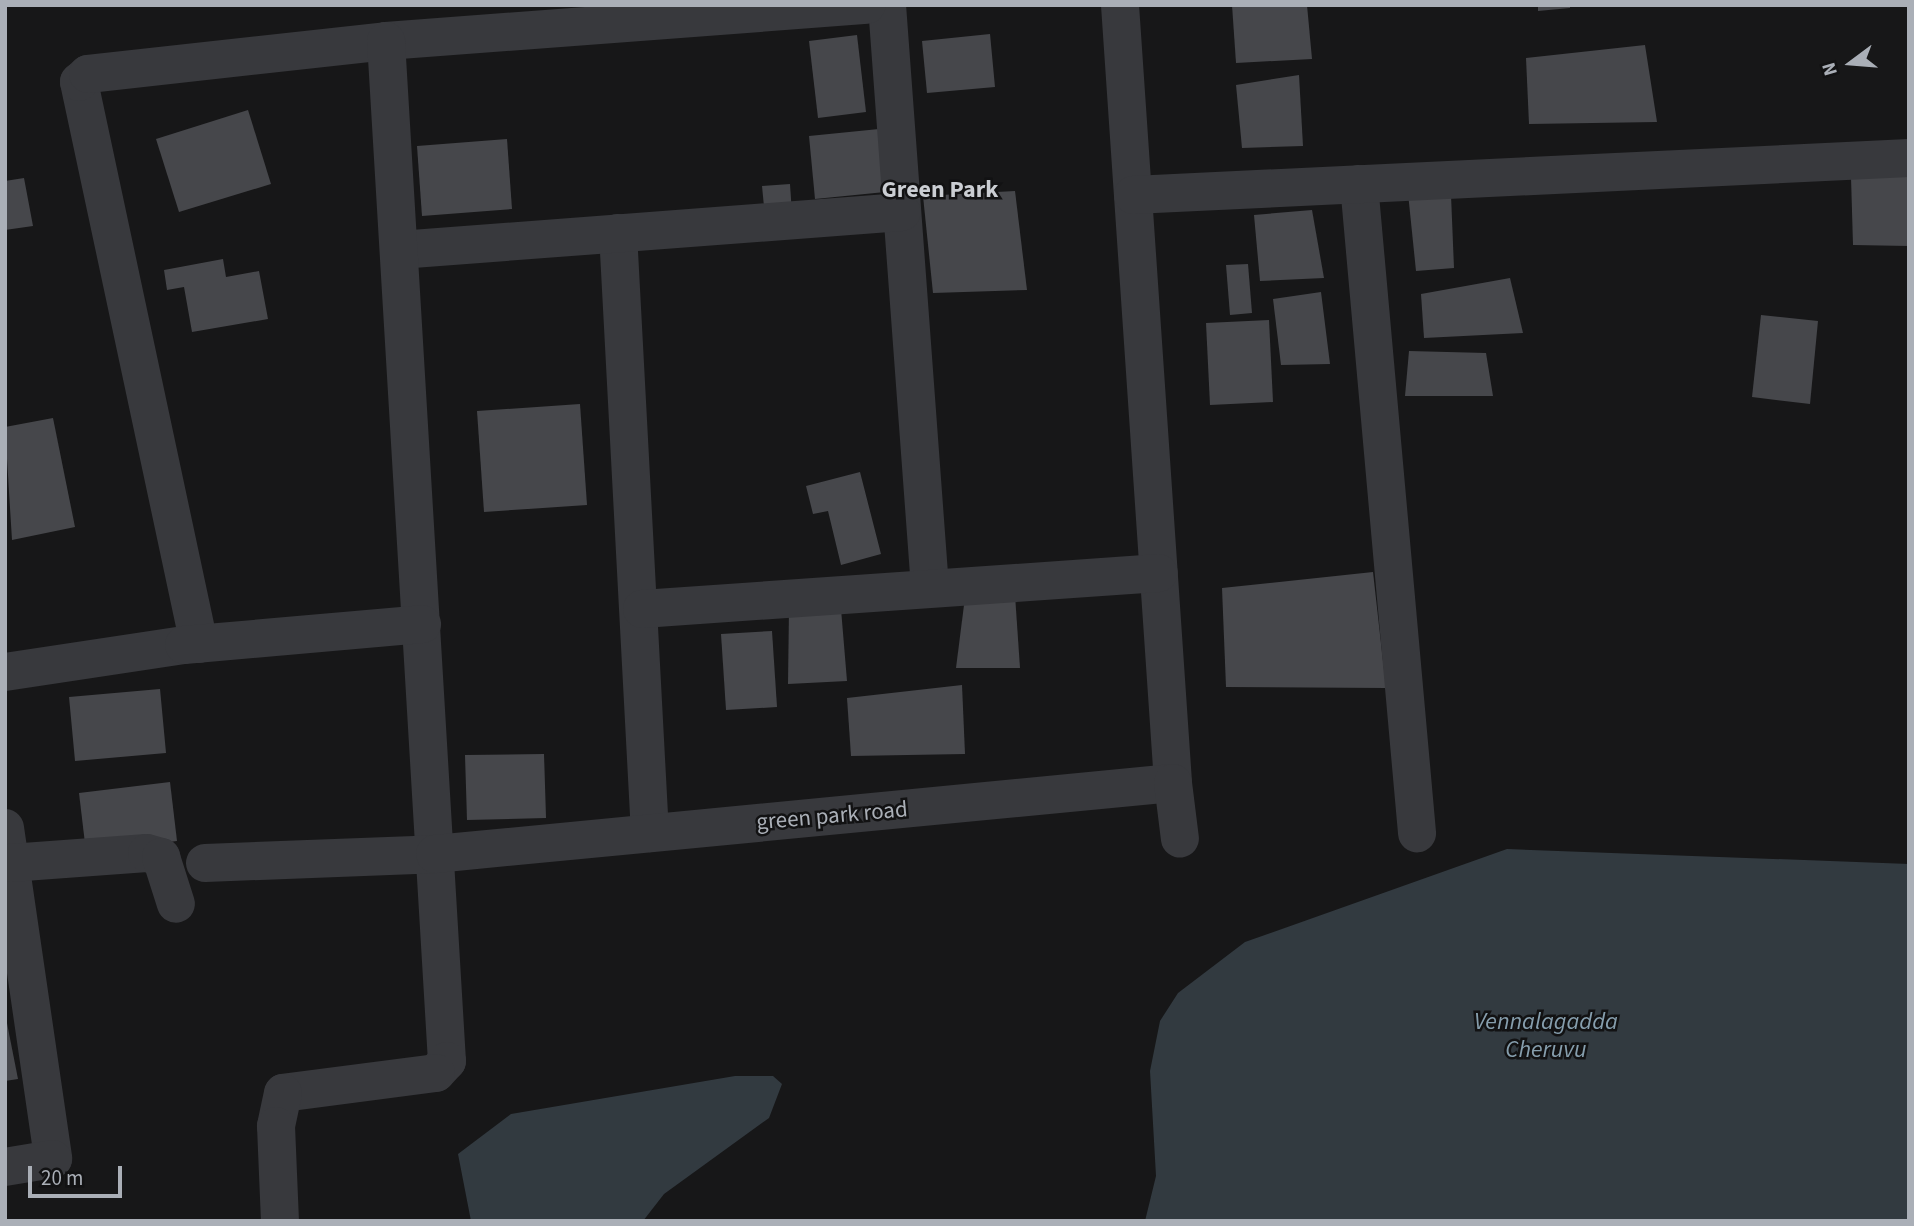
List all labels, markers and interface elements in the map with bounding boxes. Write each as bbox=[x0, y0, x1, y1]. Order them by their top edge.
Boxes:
north arrow bbox=[1816, 28, 1886, 98]
text: N bbox=[1816, 59, 1845, 79]
district label: Green Park bbox=[882, 176, 998, 204]
street label: green park road bbox=[755, 796, 909, 836]
water label: Vennalagadda Cheruvu bbox=[1474, 1008, 1618, 1064]
scale bar bbox=[32, 1152, 126, 1196]
text: 20 m bbox=[41, 1163, 83, 1193]

